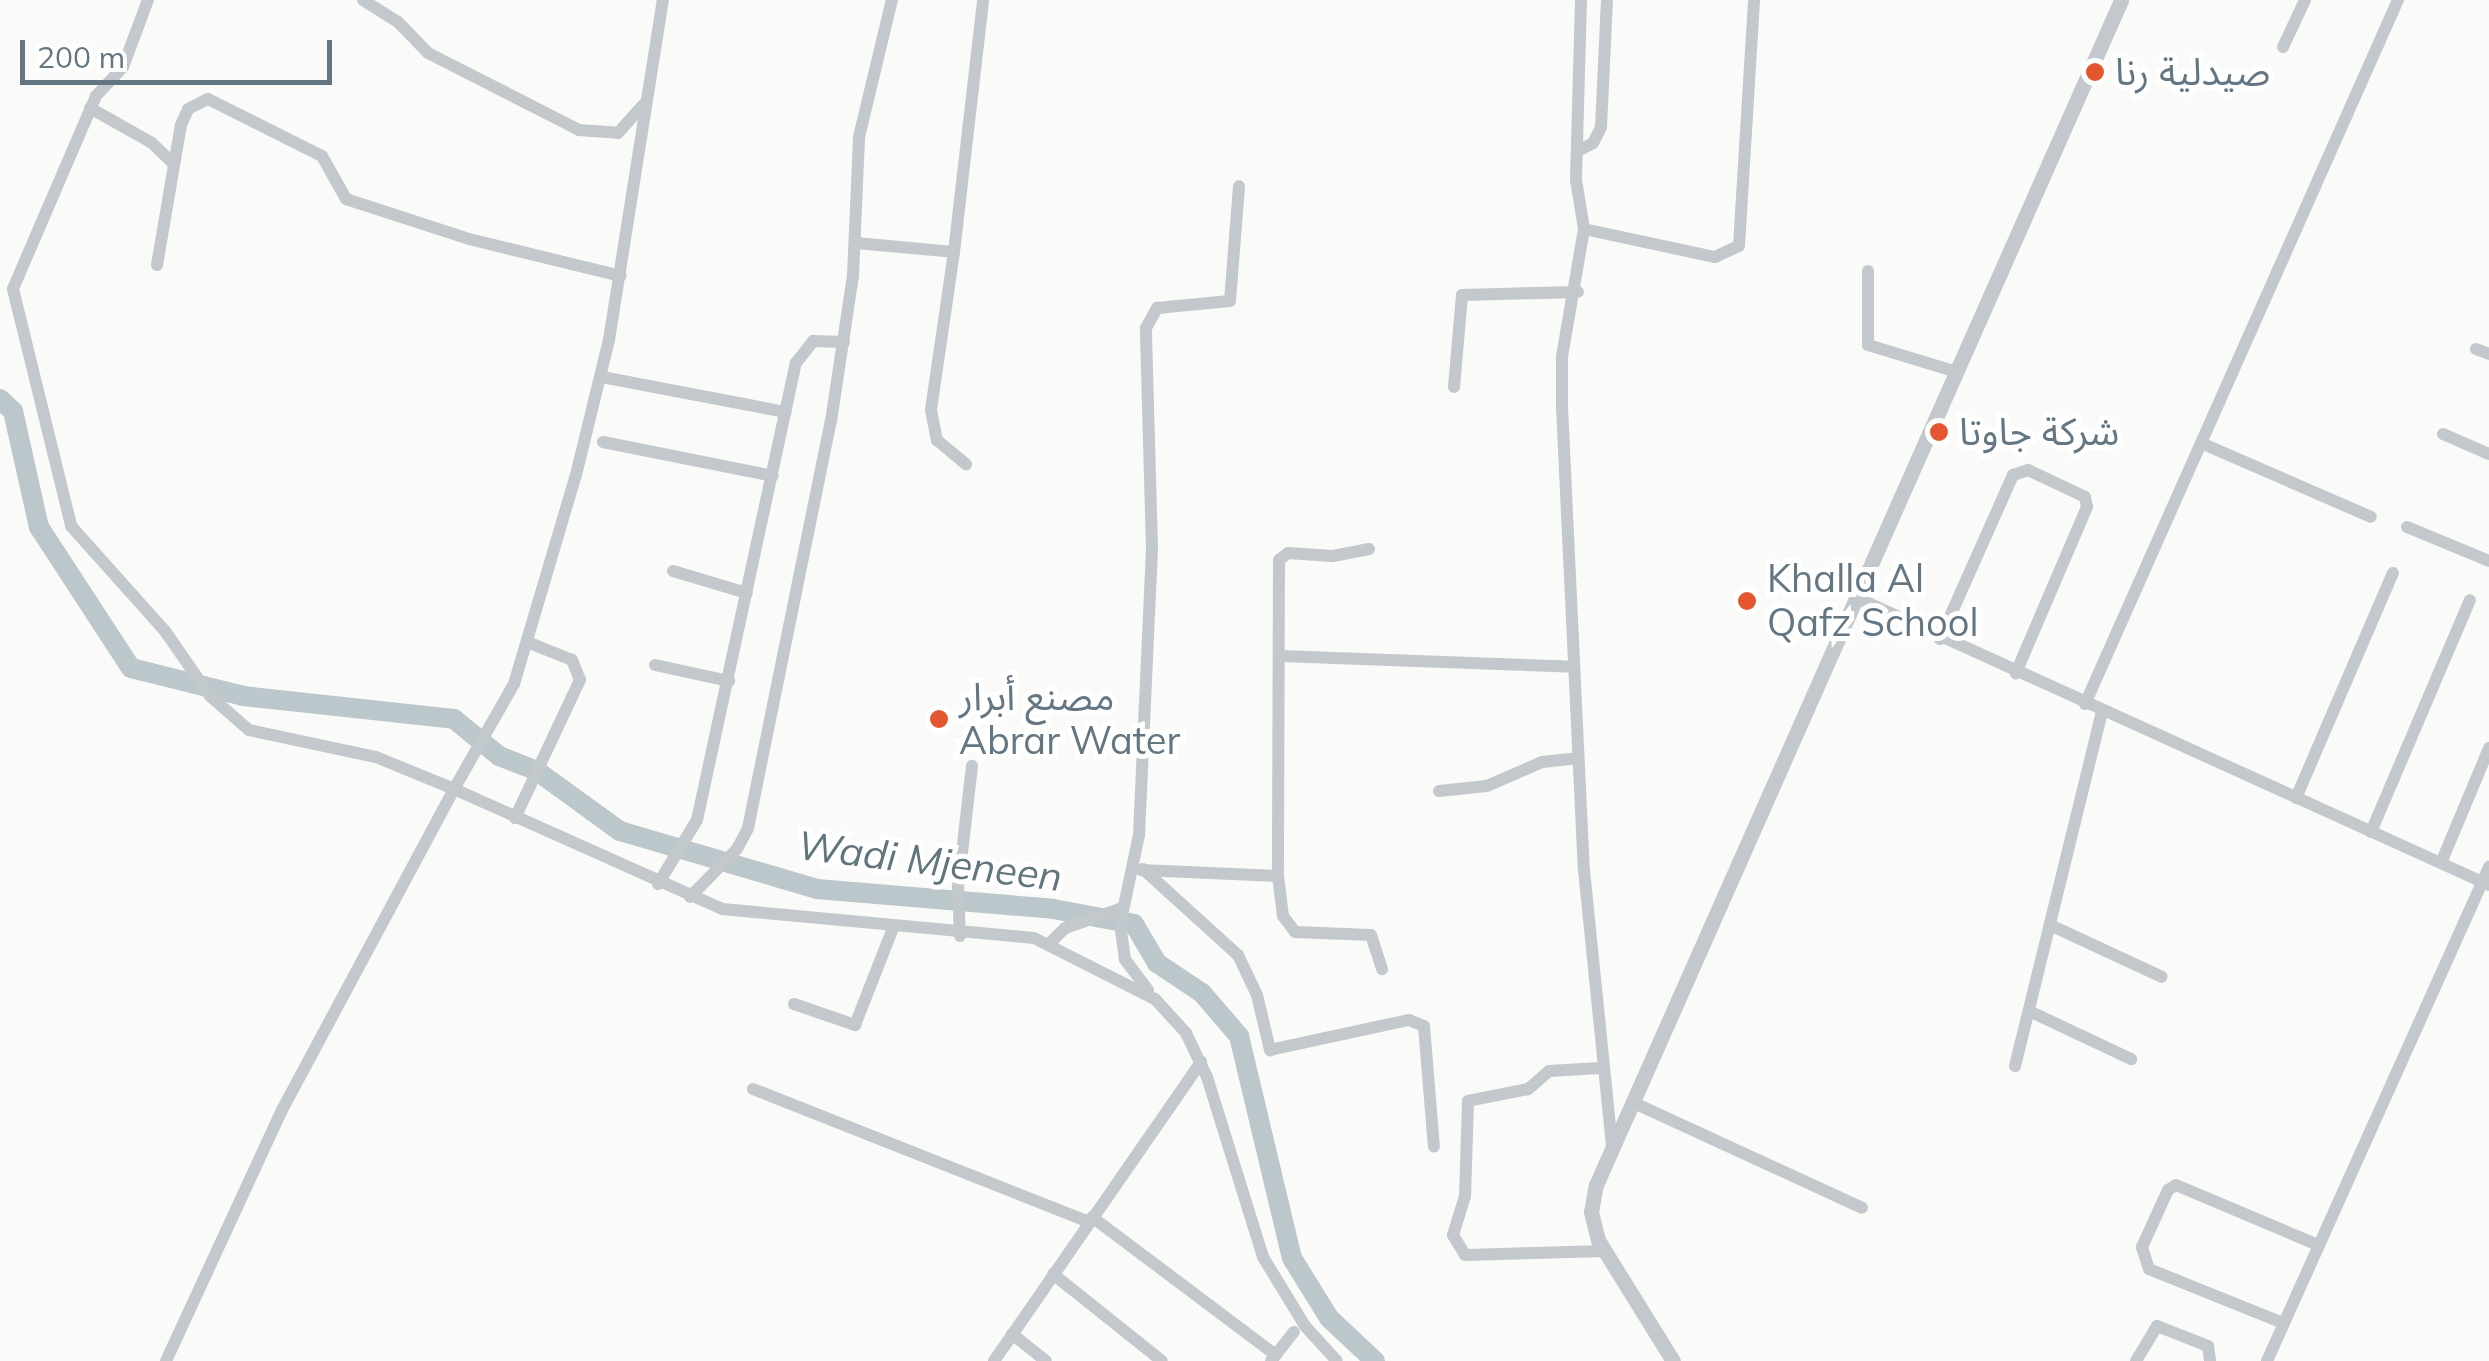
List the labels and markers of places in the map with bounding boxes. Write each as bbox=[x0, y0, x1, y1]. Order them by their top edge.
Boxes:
place label: صيدلية رنا bbox=[2115, 49, 2270, 95]
marker: صيدلية رنا bbox=[2084, 61, 2106, 83]
place label: شركة جاوتا bbox=[1959, 409, 2119, 455]
marker: شركة جاوتا bbox=[1928, 421, 1950, 443]
place label: Khalla Al Qafz School bbox=[1767, 556, 1978, 646]
marker: Khalla Al Qafz School bbox=[1736, 590, 1758, 612]
place label: مصنع أبرار Abrar Water bbox=[959, 674, 1180, 764]
marker: مصنع أبرار Abrar Water bbox=[928, 708, 950, 730]

